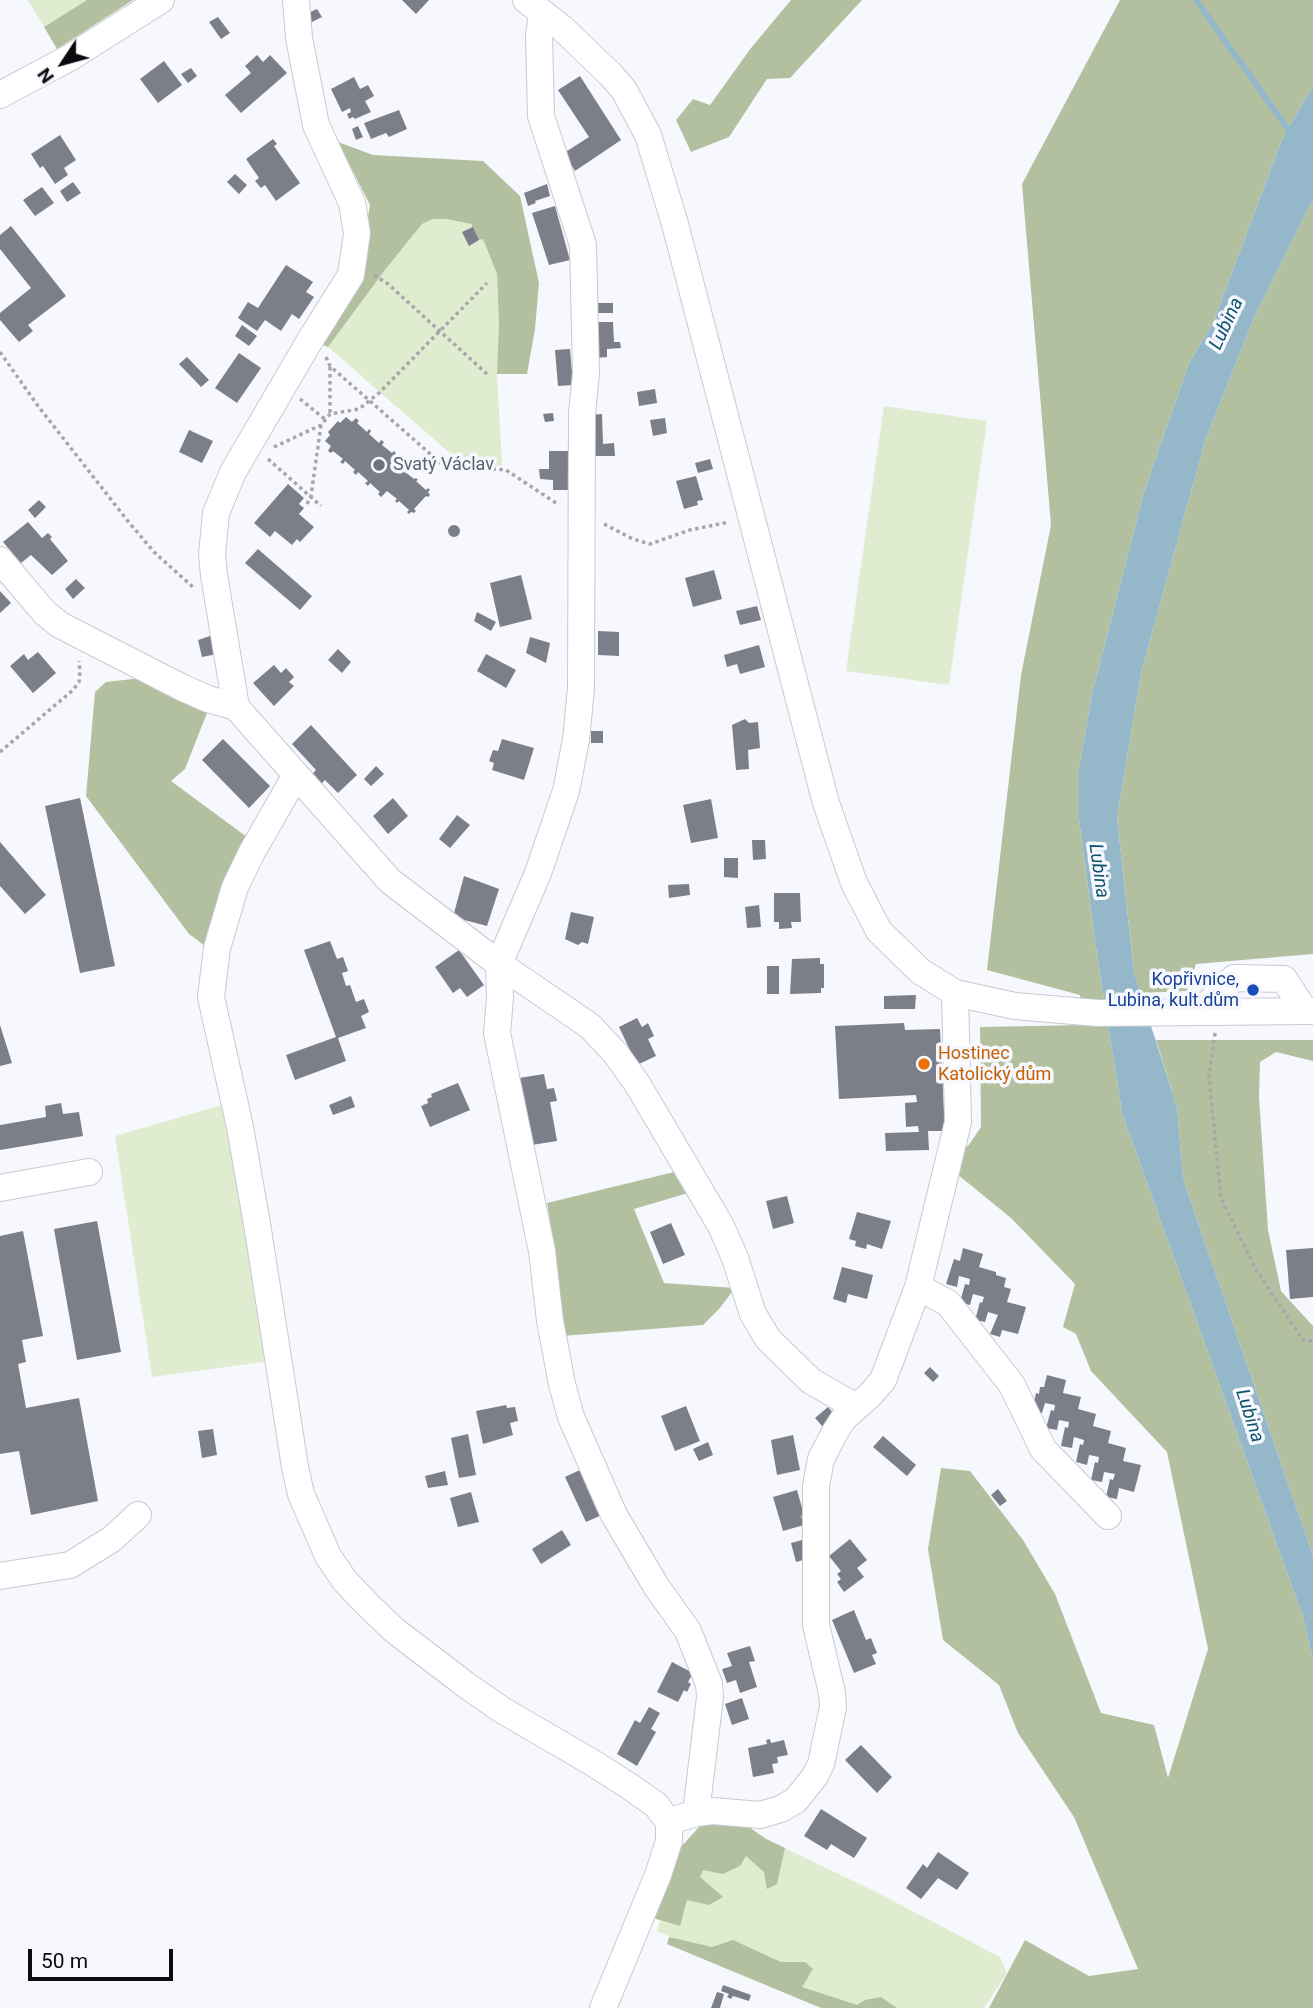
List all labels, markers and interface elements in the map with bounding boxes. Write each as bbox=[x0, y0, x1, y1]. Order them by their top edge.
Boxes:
north arrow bbox=[28, 28, 98, 98]
text: N bbox=[32, 63, 59, 88]
water label: Lubina bbox=[1205, 294, 1249, 354]
place label: Svatý Václav bbox=[393, 454, 494, 476]
marker: Svatý Václav bbox=[371, 457, 387, 473]
water label: Lubina bbox=[1083, 842, 1113, 900]
place label: Kopřivnice, Lubina, kult.dům bbox=[1108, 969, 1239, 1012]
marker: Kopřivnice, Lubina, kult.dům bbox=[1245, 982, 1261, 998]
place label: Hostinec Katolický dům bbox=[938, 1043, 1051, 1086]
marker: Hostinec Katolický dům bbox=[916, 1056, 932, 1072]
water label: Lubina bbox=[1230, 1386, 1268, 1446]
scale bar bbox=[32, 1934, 177, 1978]
text: 50 m bbox=[41, 1949, 88, 1973]

